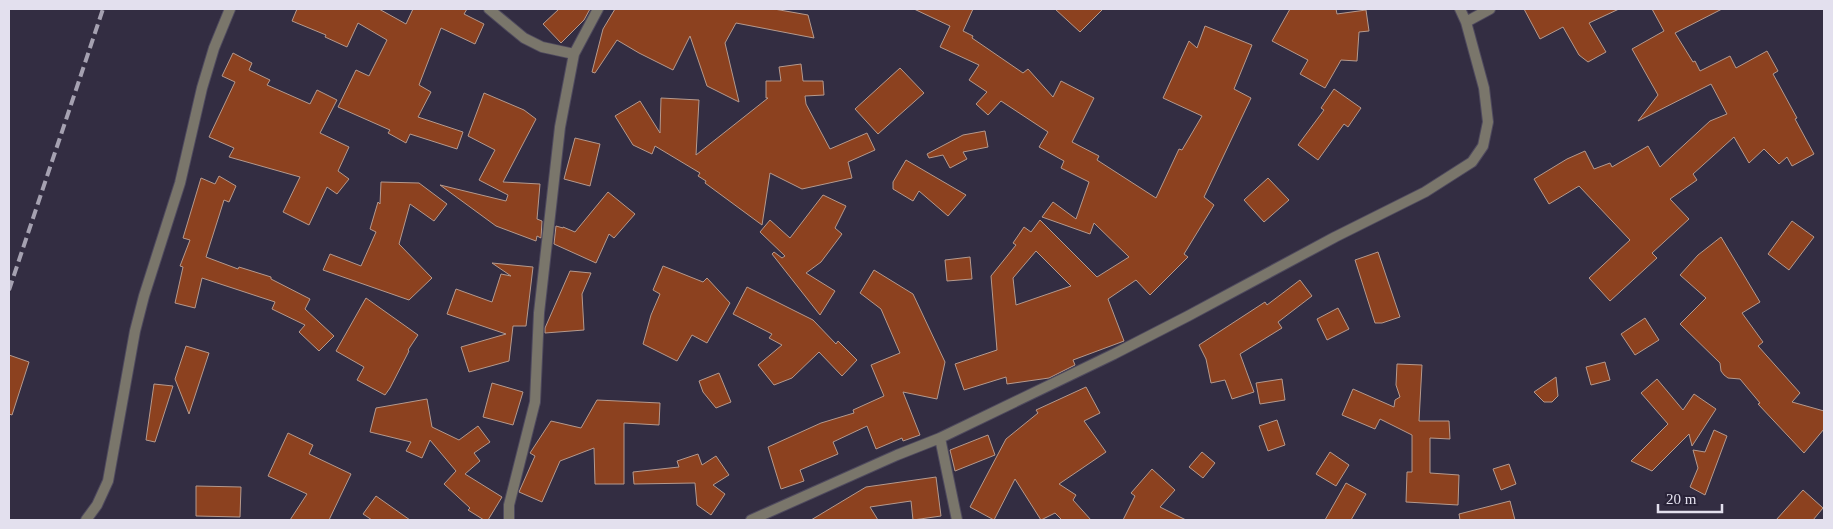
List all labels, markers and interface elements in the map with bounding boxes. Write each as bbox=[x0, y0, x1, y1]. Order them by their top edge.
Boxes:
scale bar bbox=[1658, 482, 1722, 514]
text: 20 m bbox=[1666, 491, 1697, 507]

